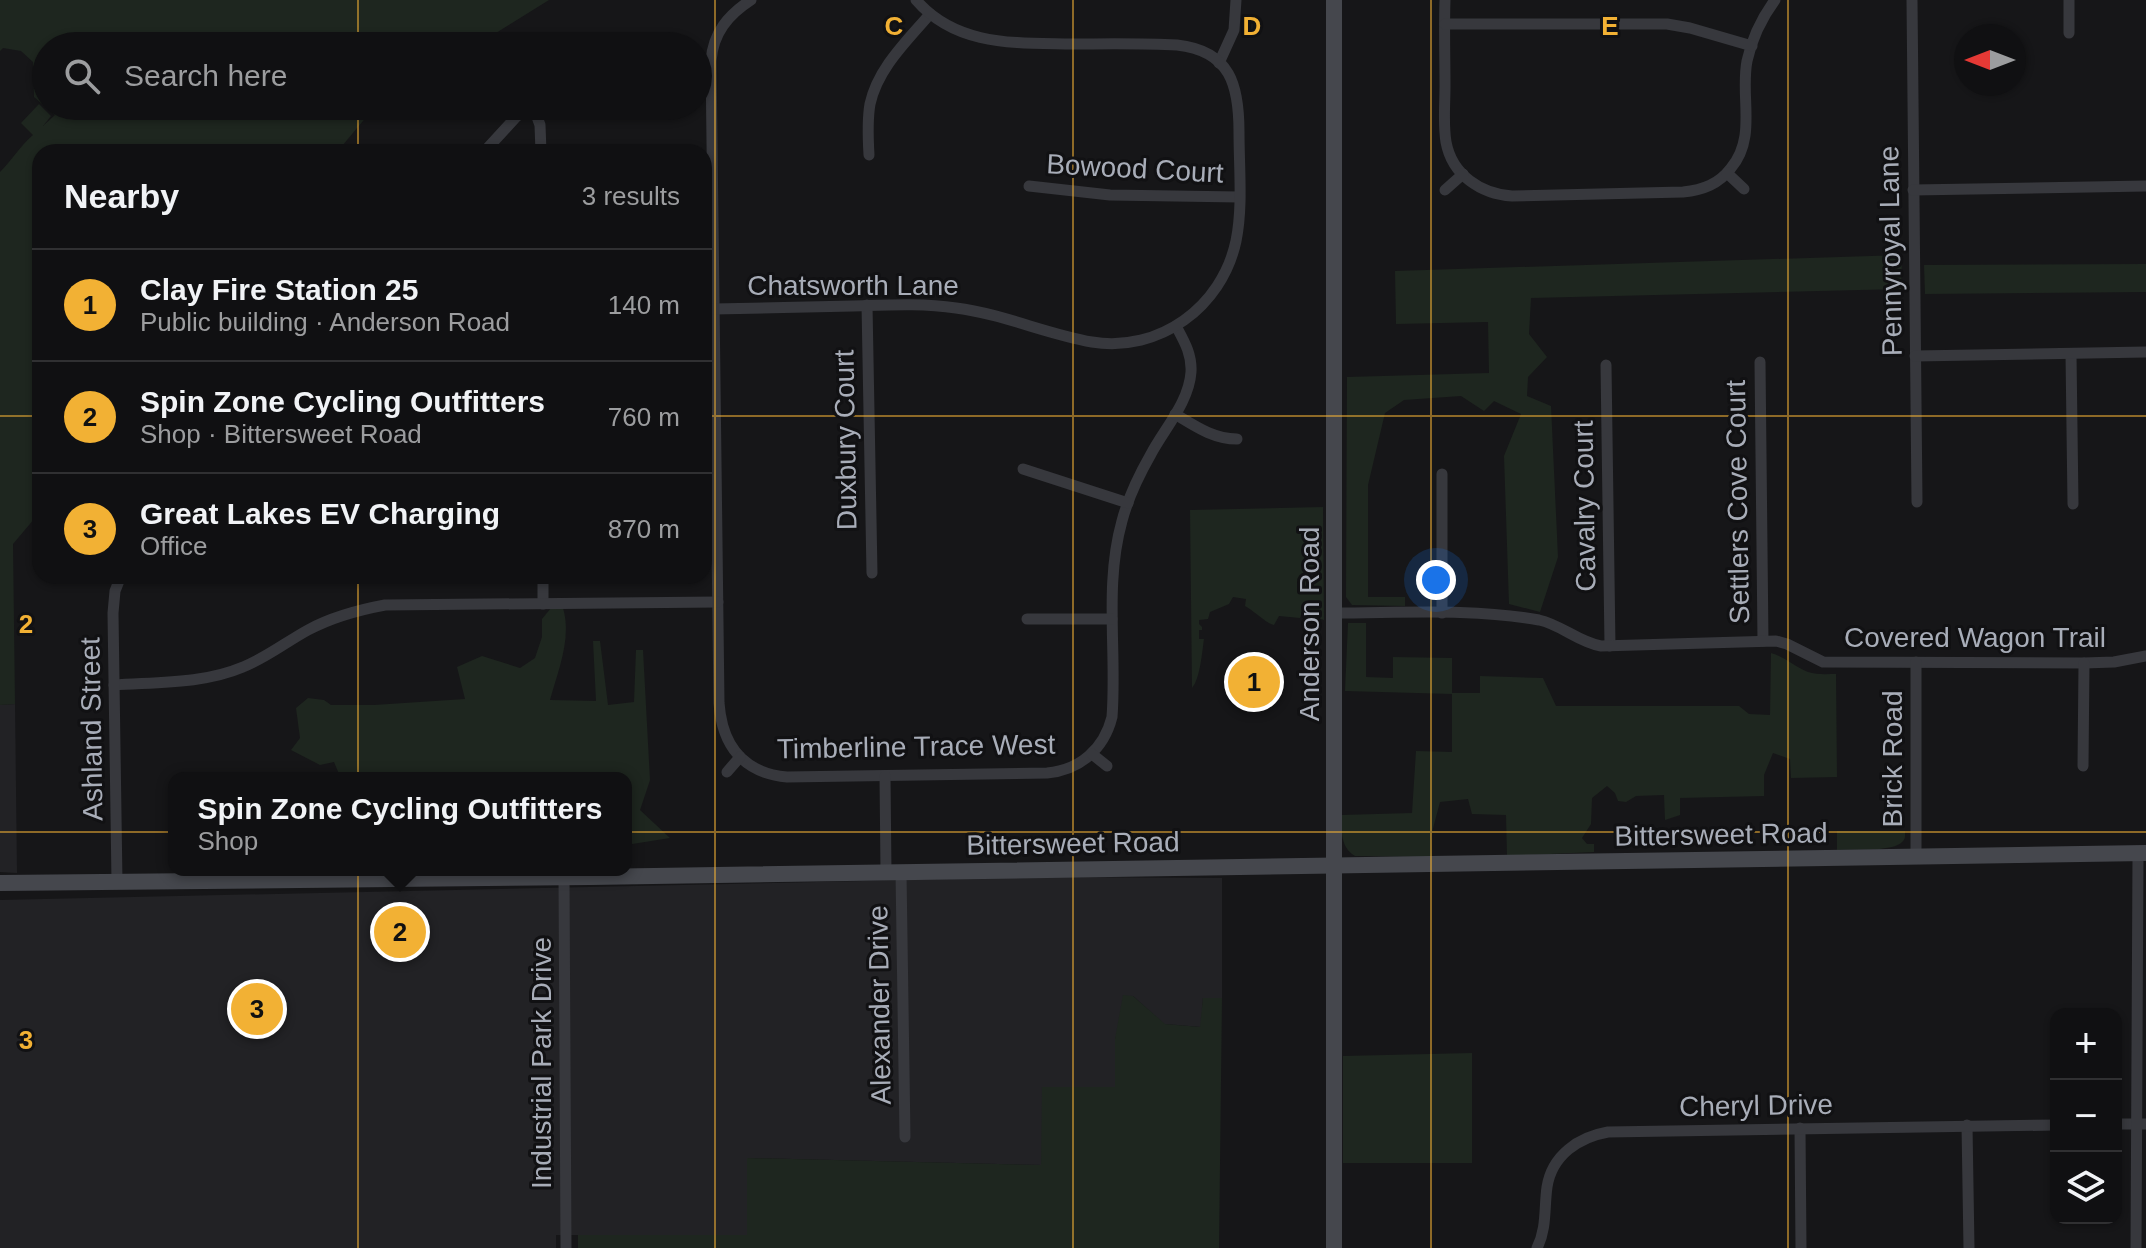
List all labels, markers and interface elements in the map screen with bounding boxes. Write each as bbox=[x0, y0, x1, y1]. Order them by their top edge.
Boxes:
text: C bbox=[885, 11, 904, 41]
text: D bbox=[1243, 11, 1261, 41]
text: E bbox=[1601, 11, 1619, 41]
north arrow bbox=[1954, 24, 2026, 96]
search box bbox=[32, 32, 712, 120]
icon: search bbox=[60, 54, 104, 98]
text: Search here bbox=[124, 59, 287, 92]
street label: Pennyroyal Lane bbox=[1873, 146, 1908, 356]
street label: Bowood Court bbox=[1046, 148, 1225, 189]
text: Nearby bbox=[64, 177, 179, 215]
text: 3 results bbox=[582, 181, 680, 211]
street label: Chatsworth Lane bbox=[747, 270, 959, 301]
text: Clay Fire Station 25 bbox=[140, 273, 418, 306]
text: 1 bbox=[83, 290, 97, 320]
text: 140 m bbox=[608, 290, 680, 320]
text: Public building · Anderson Road bbox=[140, 307, 510, 337]
street label: Duxbury Court bbox=[828, 349, 863, 531]
street label: Settlers Cove Court bbox=[1720, 379, 1755, 624]
text: Spin Zone Cycling Outfitters bbox=[140, 385, 545, 418]
text: 2 bbox=[83, 402, 97, 432]
text: 760 m bbox=[608, 402, 680, 432]
text: Shop · Bittersweet Road bbox=[140, 419, 422, 449]
street label: Cavalry Court bbox=[1568, 420, 1601, 592]
text: Great Lakes EV Charging bbox=[140, 497, 500, 530]
text: 3 bbox=[83, 514, 97, 544]
text: 870 m bbox=[608, 514, 680, 544]
street label: Anderson Road bbox=[1294, 527, 1325, 721]
text: Office bbox=[140, 531, 207, 561]
your location bbox=[1416, 560, 1456, 600]
text: 2 bbox=[19, 609, 33, 639]
street label: Covered Wagon Trail bbox=[1844, 622, 2106, 653]
street label: Ashland Street bbox=[74, 637, 109, 821]
pin: 1 bbox=[1228, 652, 1280, 712]
street label: Brick Road bbox=[1877, 691, 1908, 827]
street label: Timberline Trace West bbox=[776, 729, 1056, 764]
popup bbox=[168, 772, 632, 876]
text: Spin Zone Cycling Outfitters bbox=[197, 792, 603, 825]
street label: Bittersweet Road bbox=[1614, 817, 1828, 852]
text: Shop bbox=[197, 826, 258, 856]
street label: Bittersweet Road bbox=[966, 826, 1180, 861]
pin: 2 bbox=[374, 902, 426, 962]
street label: Alexander Drive bbox=[862, 905, 897, 1105]
street label: Industrial Park Drive bbox=[526, 937, 557, 1189]
pin: 3 bbox=[231, 979, 283, 1039]
map controls bbox=[2050, 1008, 2122, 1224]
button: + bbox=[2050, 1008, 2122, 1080]
text: 3 bbox=[19, 1025, 33, 1055]
button: − bbox=[2050, 1080, 2122, 1152]
street label: Cheryl Drive bbox=[1679, 1089, 1833, 1122]
button: layers bbox=[2050, 1152, 2122, 1224]

